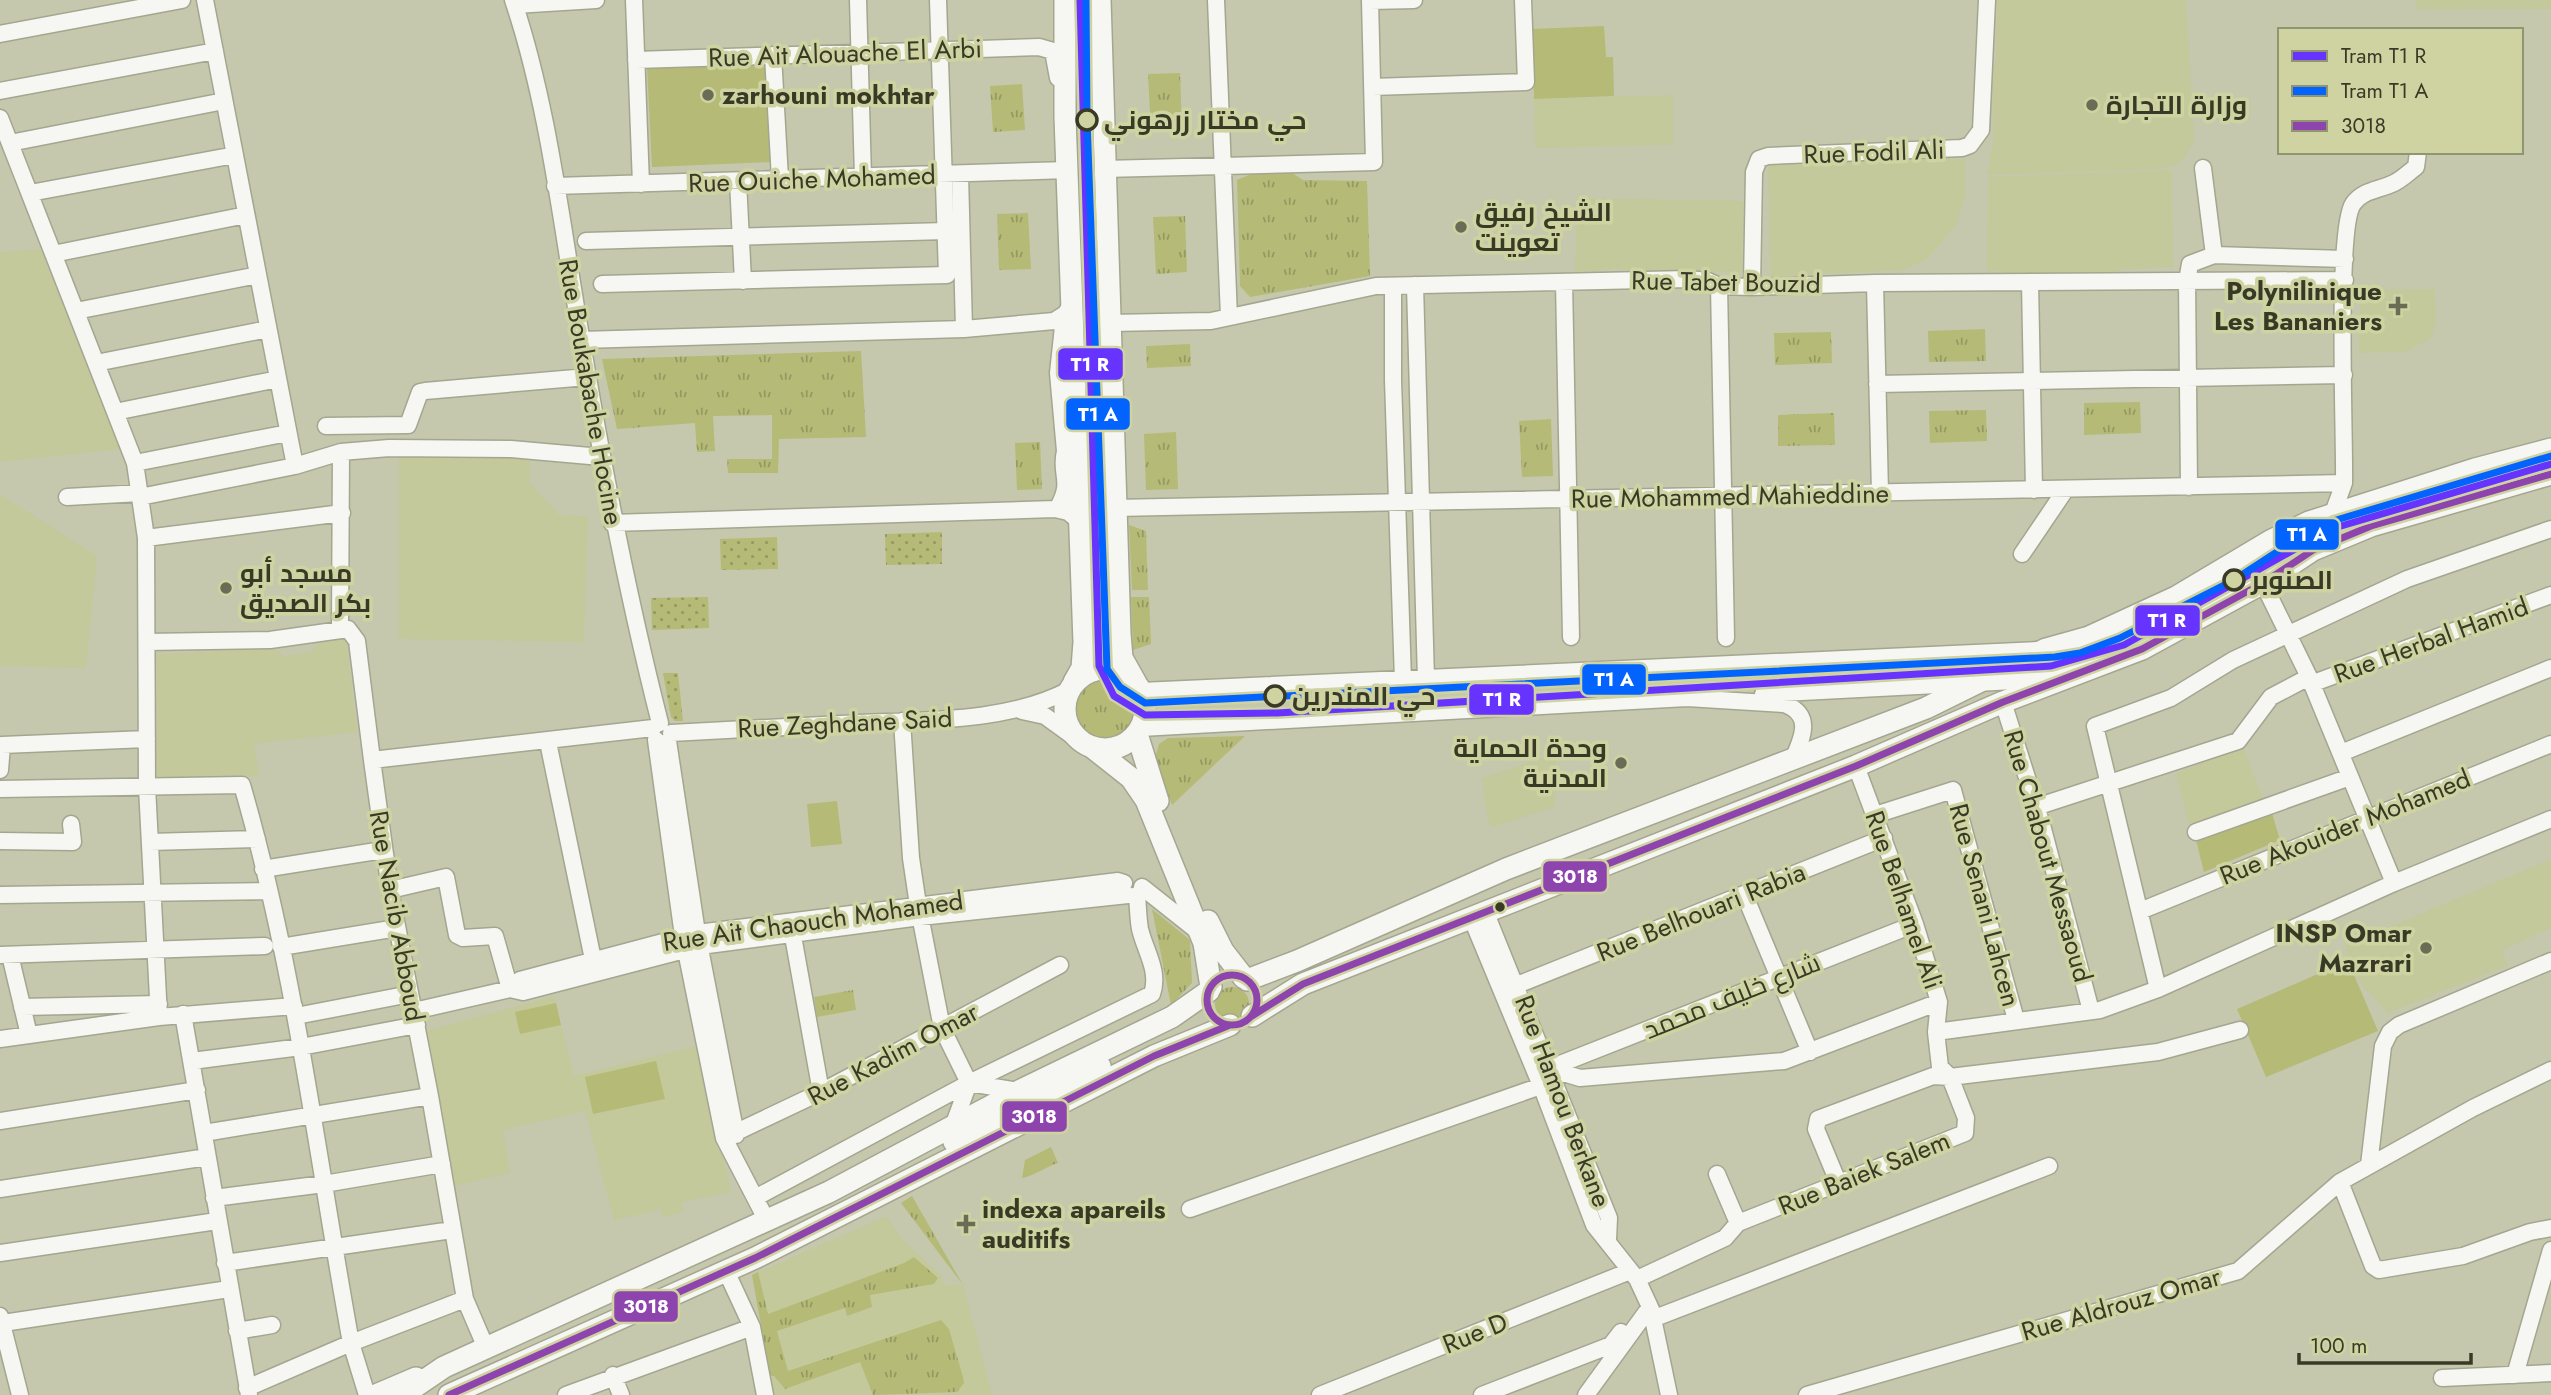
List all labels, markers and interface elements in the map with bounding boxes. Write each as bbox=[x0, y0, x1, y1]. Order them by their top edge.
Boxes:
legend bbox=[2278, 28, 2523, 154]
street label: Rue Ait Alouache El Arbi bbox=[707, 29, 983, 77]
text: Tram T1 R bbox=[2341, 41, 2427, 71]
place label: zarhouni mokhtar bbox=[722, 76, 935, 114]
text: Tram T1 A bbox=[2341, 76, 2429, 106]
place label: وزارة التجارة bbox=[2106, 86, 2247, 124]
marker: zarhouni mokhtar bbox=[700, 87, 716, 103]
marker: وزارة التجارة bbox=[2084, 97, 2100, 113]
place label: حي مختار زرهوني bbox=[1104, 101, 1307, 141]
marker: حي مختار زرهوني bbox=[1076, 109, 1098, 131]
text: 3018 bbox=[2341, 111, 2386, 141]
street label: Rue Fodil Ali bbox=[1803, 131, 1945, 173]
street label: Rue Ouiche Mohamed bbox=[688, 156, 936, 202]
place label: الشيخ رفيق تعوينت bbox=[1475, 193, 1612, 261]
marker: الشيخ رفيق تعوينت bbox=[1453, 219, 1469, 235]
street label: Rue Boukabache Hocine bbox=[549, 256, 633, 528]
street label: Rue Tabet Bouzid bbox=[1631, 261, 1821, 303]
place label: Polynilinique Les Bananiers bbox=[2214, 272, 2382, 340]
marker: Polynilinique Les Bananiers bbox=[2388, 296, 2408, 316]
line badge: T1 R bbox=[1057, 347, 1124, 381]
text: T1 R bbox=[1071, 351, 1110, 378]
line badge: T1 A bbox=[1065, 397, 1131, 431]
text: T1 A bbox=[1078, 401, 1118, 428]
street label: Rue Mohammed Mahieddine bbox=[1571, 474, 1889, 518]
line badge: T1 A bbox=[2274, 518, 2340, 551]
text: T1 A bbox=[2287, 521, 2327, 548]
place label: مسجد أبو بكر الصديق bbox=[240, 554, 371, 622]
place label: الصنوبر bbox=[2250, 561, 2333, 599]
marker: الصنوبر bbox=[2223, 569, 2245, 591]
marker: مسجد أبو بكر الصديق bbox=[218, 580, 234, 596]
street label: Rue Herbal Hamid bbox=[2328, 587, 2534, 693]
line badge: T1 R bbox=[2134, 604, 2201, 637]
text: T1 R bbox=[2148, 607, 2187, 634]
line badge: T1 A bbox=[1581, 663, 1647, 696]
text: T1 A bbox=[1594, 666, 1634, 693]
place label: حي المندرين bbox=[1292, 677, 1436, 717]
line badge: T1 R bbox=[1468, 683, 1535, 716]
marker: حي المندرين bbox=[1264, 685, 1286, 707]
text: T1 R bbox=[1483, 686, 1522, 713]
street label: Rue Zeghdane Said bbox=[737, 698, 953, 748]
street label: Rue Chabout Messaoud bbox=[1994, 725, 2102, 987]
place label: وحدة الحماية المدنية bbox=[1453, 729, 1607, 797]
marker: وحدة الحماية المدنية bbox=[1613, 755, 1629, 771]
street label: Rue Akouider Mohamed bbox=[2214, 759, 2476, 895]
street label: Rue Senani Lahcen bbox=[1940, 799, 2030, 1011]
street label: Rue Belhamel Ali bbox=[1856, 806, 1952, 994]
street label: Rue Nacib Abboud bbox=[360, 808, 434, 1024]
street label: Rue Belhouari Rabia bbox=[1591, 853, 1811, 971]
line badge: 3018 bbox=[1542, 860, 1608, 893]
text: 3018 bbox=[1552, 863, 1598, 890]
street label: Rue Ait Chaouch Mohamed bbox=[660, 881, 966, 961]
unlabelled marker bbox=[1493, 900, 1507, 914]
place label: INSP Omar Mazrari bbox=[2275, 914, 2412, 982]
marker: INSP Omar Mazrari bbox=[2418, 940, 2434, 956]
street label: شارع خليف محمد bbox=[1638, 943, 1826, 1049]
street label: Rue Hamou Berkane bbox=[1505, 990, 1621, 1212]
street label: Rue Kadim Omar bbox=[801, 993, 985, 1115]
line badge: 3018 bbox=[1001, 1100, 1068, 1133]
text: 3018 bbox=[1011, 1103, 1057, 1130]
street label: Rue Baiek Salem bbox=[1772, 1121, 1956, 1225]
place label: indexa apareils auditifs bbox=[982, 1190, 1166, 1258]
marker: indexa apareils auditifs bbox=[956, 1214, 976, 1234]
street label: Rue Aldrouz Omar bbox=[2017, 1257, 2225, 1351]
line badge: 3018 bbox=[613, 1290, 679, 1323]
text: 3018 bbox=[623, 1293, 669, 1320]
street label: Rue D bbox=[1437, 1303, 1513, 1363]
scale bar bbox=[2299, 1322, 2470, 1366]
text: 100 m bbox=[2310, 1331, 2367, 1361]

